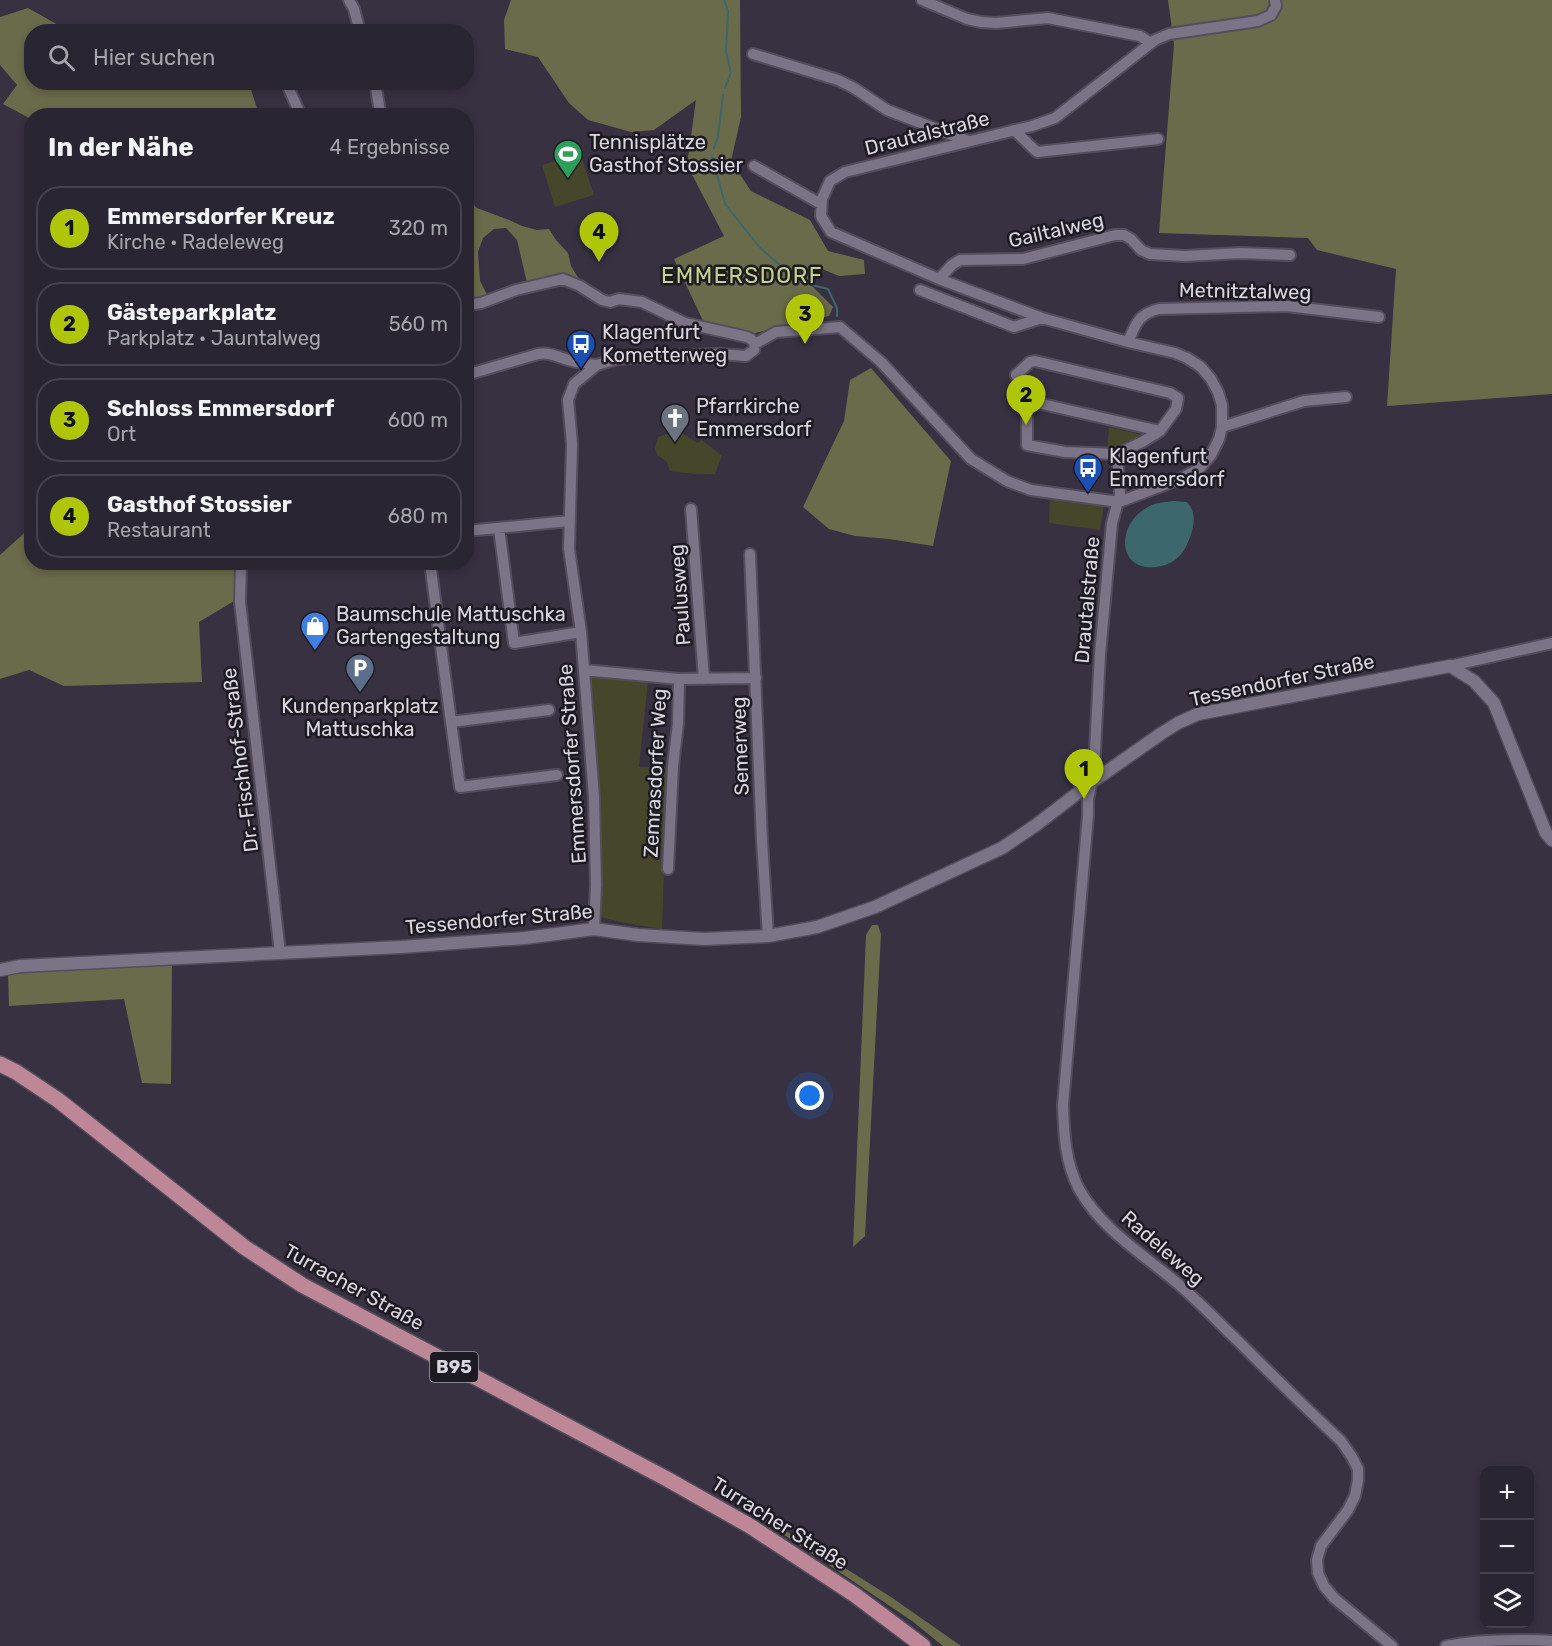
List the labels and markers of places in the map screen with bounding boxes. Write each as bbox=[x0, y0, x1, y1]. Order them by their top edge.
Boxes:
place label: Tennisplätze Gasthof Stossier bbox=[589, 130, 744, 177]
sports icon: Tennisplätze Gasthof Stossier bbox=[552, 138, 584, 180]
pin: 4 bbox=[580, 212, 618, 262]
pin: 3 bbox=[786, 294, 824, 344]
place label: Klagenfurt Kometterweg bbox=[602, 320, 727, 367]
bus stop icon: Klagenfurt Kometterweg bbox=[565, 328, 597, 370]
pin: 2 bbox=[1006, 376, 1046, 425]
place label: Pfarrkirche Emmersdorf bbox=[696, 394, 812, 441]
church icon: Pfarrkirche Emmersdorf bbox=[659, 402, 691, 444]
place label: Klagenfurt Emmersdorf bbox=[1109, 444, 1225, 491]
bus stop icon: Klagenfurt Emmersdorf bbox=[1072, 452, 1104, 494]
place label: Baumschule Mattuschka Gartengestaltung bbox=[336, 602, 566, 649]
shop icon: Baumschule Mattuschka Gartengestaltung bbox=[299, 610, 331, 652]
parking icon: Kundenparkplatz Mattuschka bbox=[344, 652, 376, 694]
place label: Kundenparkplatz Mattuschka bbox=[281, 694, 439, 741]
pin: 1 bbox=[1064, 750, 1104, 799]

